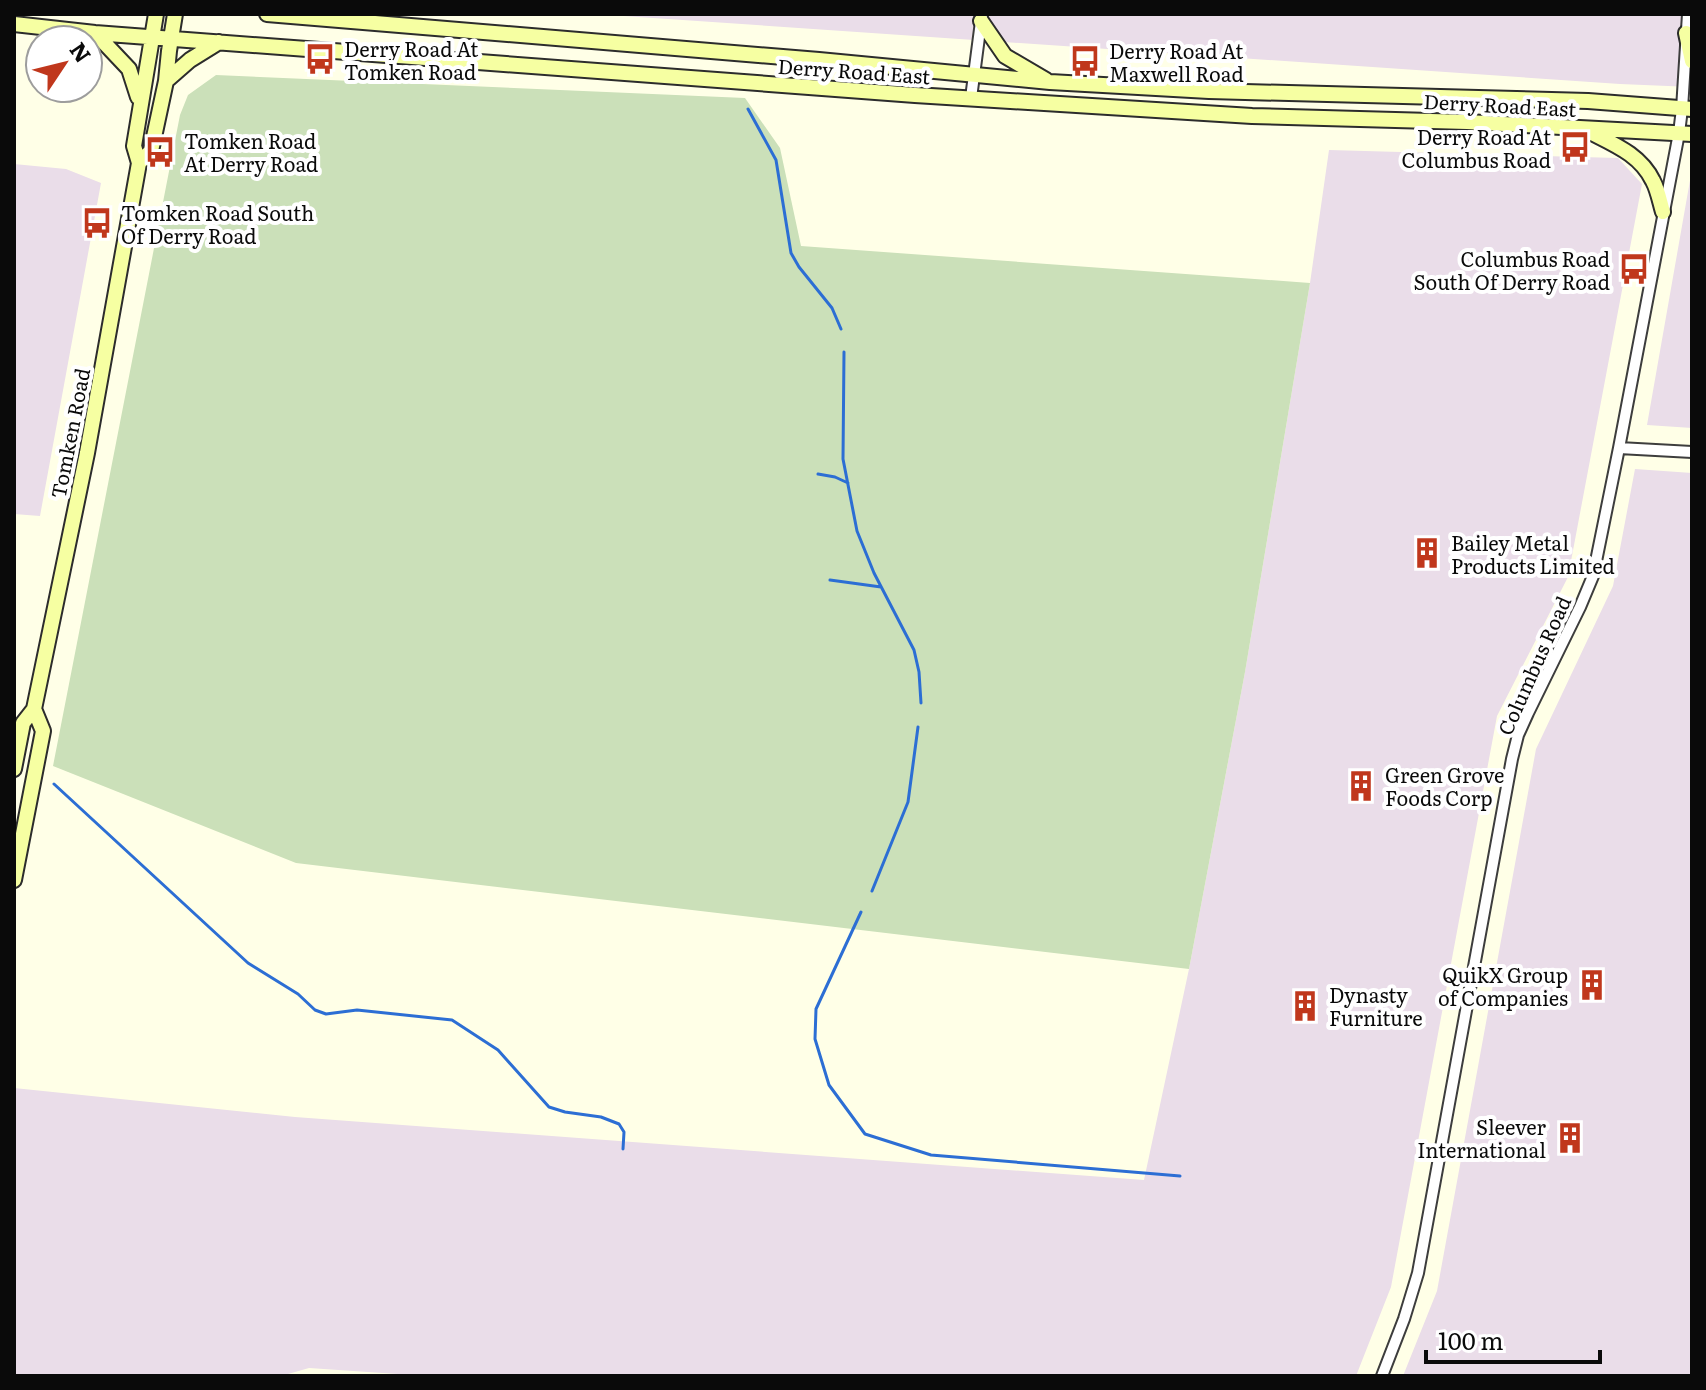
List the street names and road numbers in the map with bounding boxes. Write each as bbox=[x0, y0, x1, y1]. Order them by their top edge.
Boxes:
street label: Derry Road East bbox=[777, 50, 931, 90]
street label: Derry Road East bbox=[1423, 85, 1577, 123]
street label: Tomken Road bbox=[42, 365, 96, 501]
street label: Columbus Road bbox=[1489, 591, 1577, 739]

